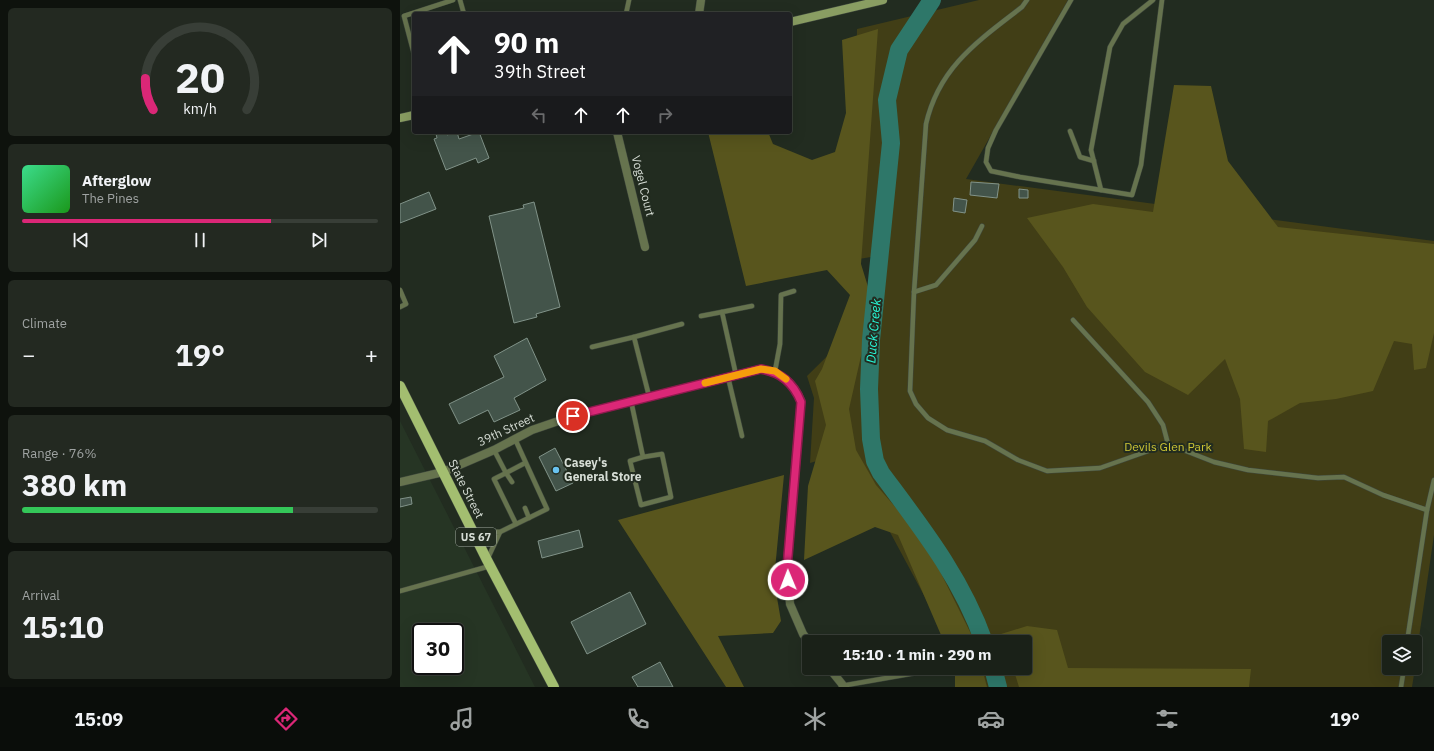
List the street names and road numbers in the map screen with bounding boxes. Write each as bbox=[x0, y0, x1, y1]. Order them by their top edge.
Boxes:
street label: Vogel Court bbox=[629, 154, 658, 218]
street label: 39th Street bbox=[475, 410, 537, 449]
street label: State Street bbox=[445, 457, 488, 521]
road number: US 67 bbox=[456, 528, 496, 546]

